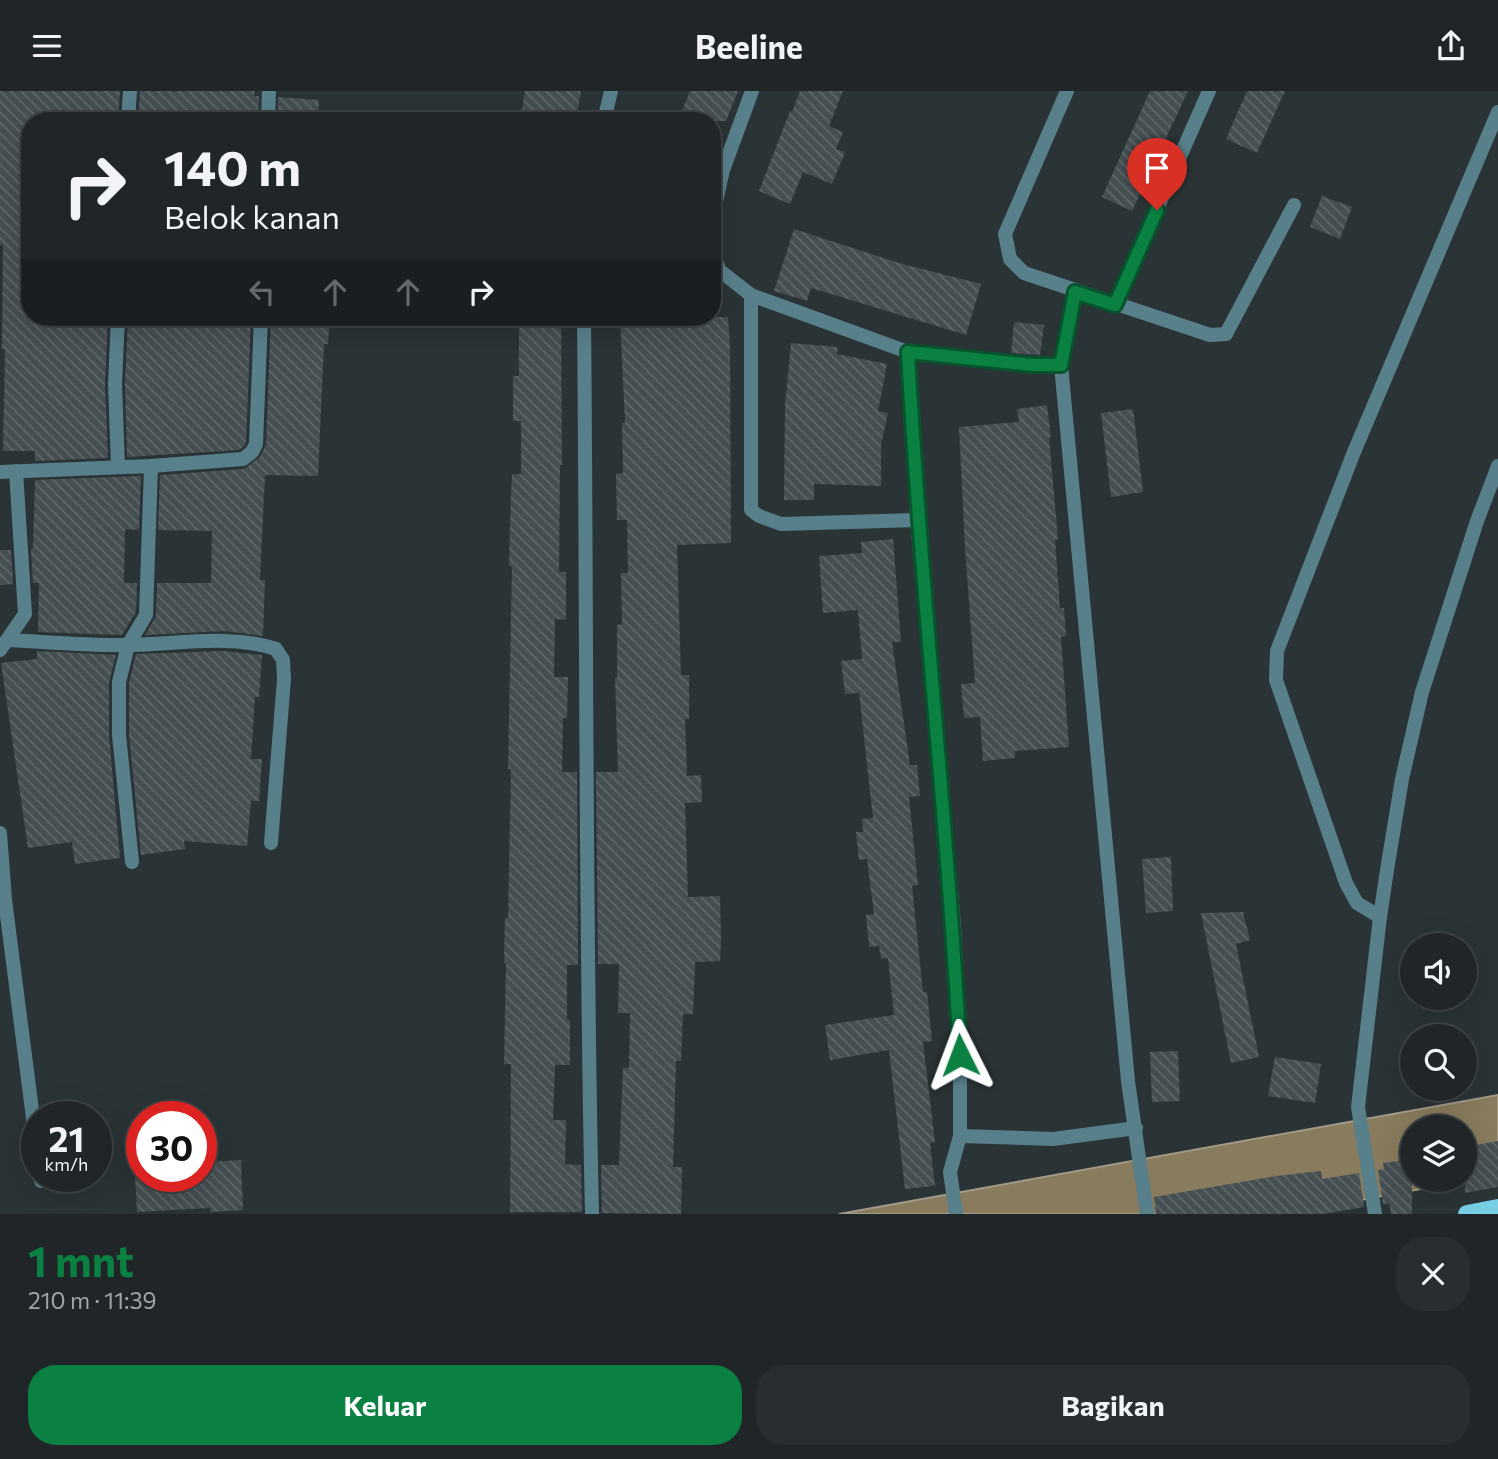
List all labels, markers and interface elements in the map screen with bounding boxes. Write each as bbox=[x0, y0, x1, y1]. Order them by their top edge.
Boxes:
text: Beeline bbox=[695, 26, 803, 66]
icon: menu bbox=[28, 27, 66, 65]
icon: share bbox=[1432, 27, 1470, 65]
text: 140 m bbox=[164, 136, 301, 196]
pin bbox=[1127, 138, 1187, 210]
icon: right bbox=[49, 140, 140, 231]
icon: arrive bbox=[1138, 149, 1176, 187]
text: Belok kanan bbox=[164, 196, 340, 236]
icon: left bbox=[243, 273, 281, 311]
icon: ahead bbox=[316, 273, 354, 311]
icon: ahead bbox=[389, 273, 427, 311]
icon: right bbox=[462, 273, 500, 311]
map controls bbox=[1400, 933, 1477, 1192]
button: sound bbox=[1400, 933, 1477, 1010]
position arrow bbox=[923, 1018, 997, 1092]
button: search bbox=[1400, 1024, 1477, 1101]
speed limit sign: 30 bbox=[126, 1101, 217, 1192]
button: layers bbox=[1400, 1115, 1477, 1192]
text: 21 bbox=[49, 1116, 84, 1159]
text: km/h bbox=[45, 1153, 88, 1175]
text: 1 mnt bbox=[28, 1234, 134, 1286]
button: close bbox=[1396, 1237, 1470, 1311]
text: 210 m · 11:39 bbox=[28, 1286, 156, 1314]
button: Keluar bbox=[28, 1365, 742, 1445]
button: Bagikan bbox=[756, 1365, 1470, 1445]

